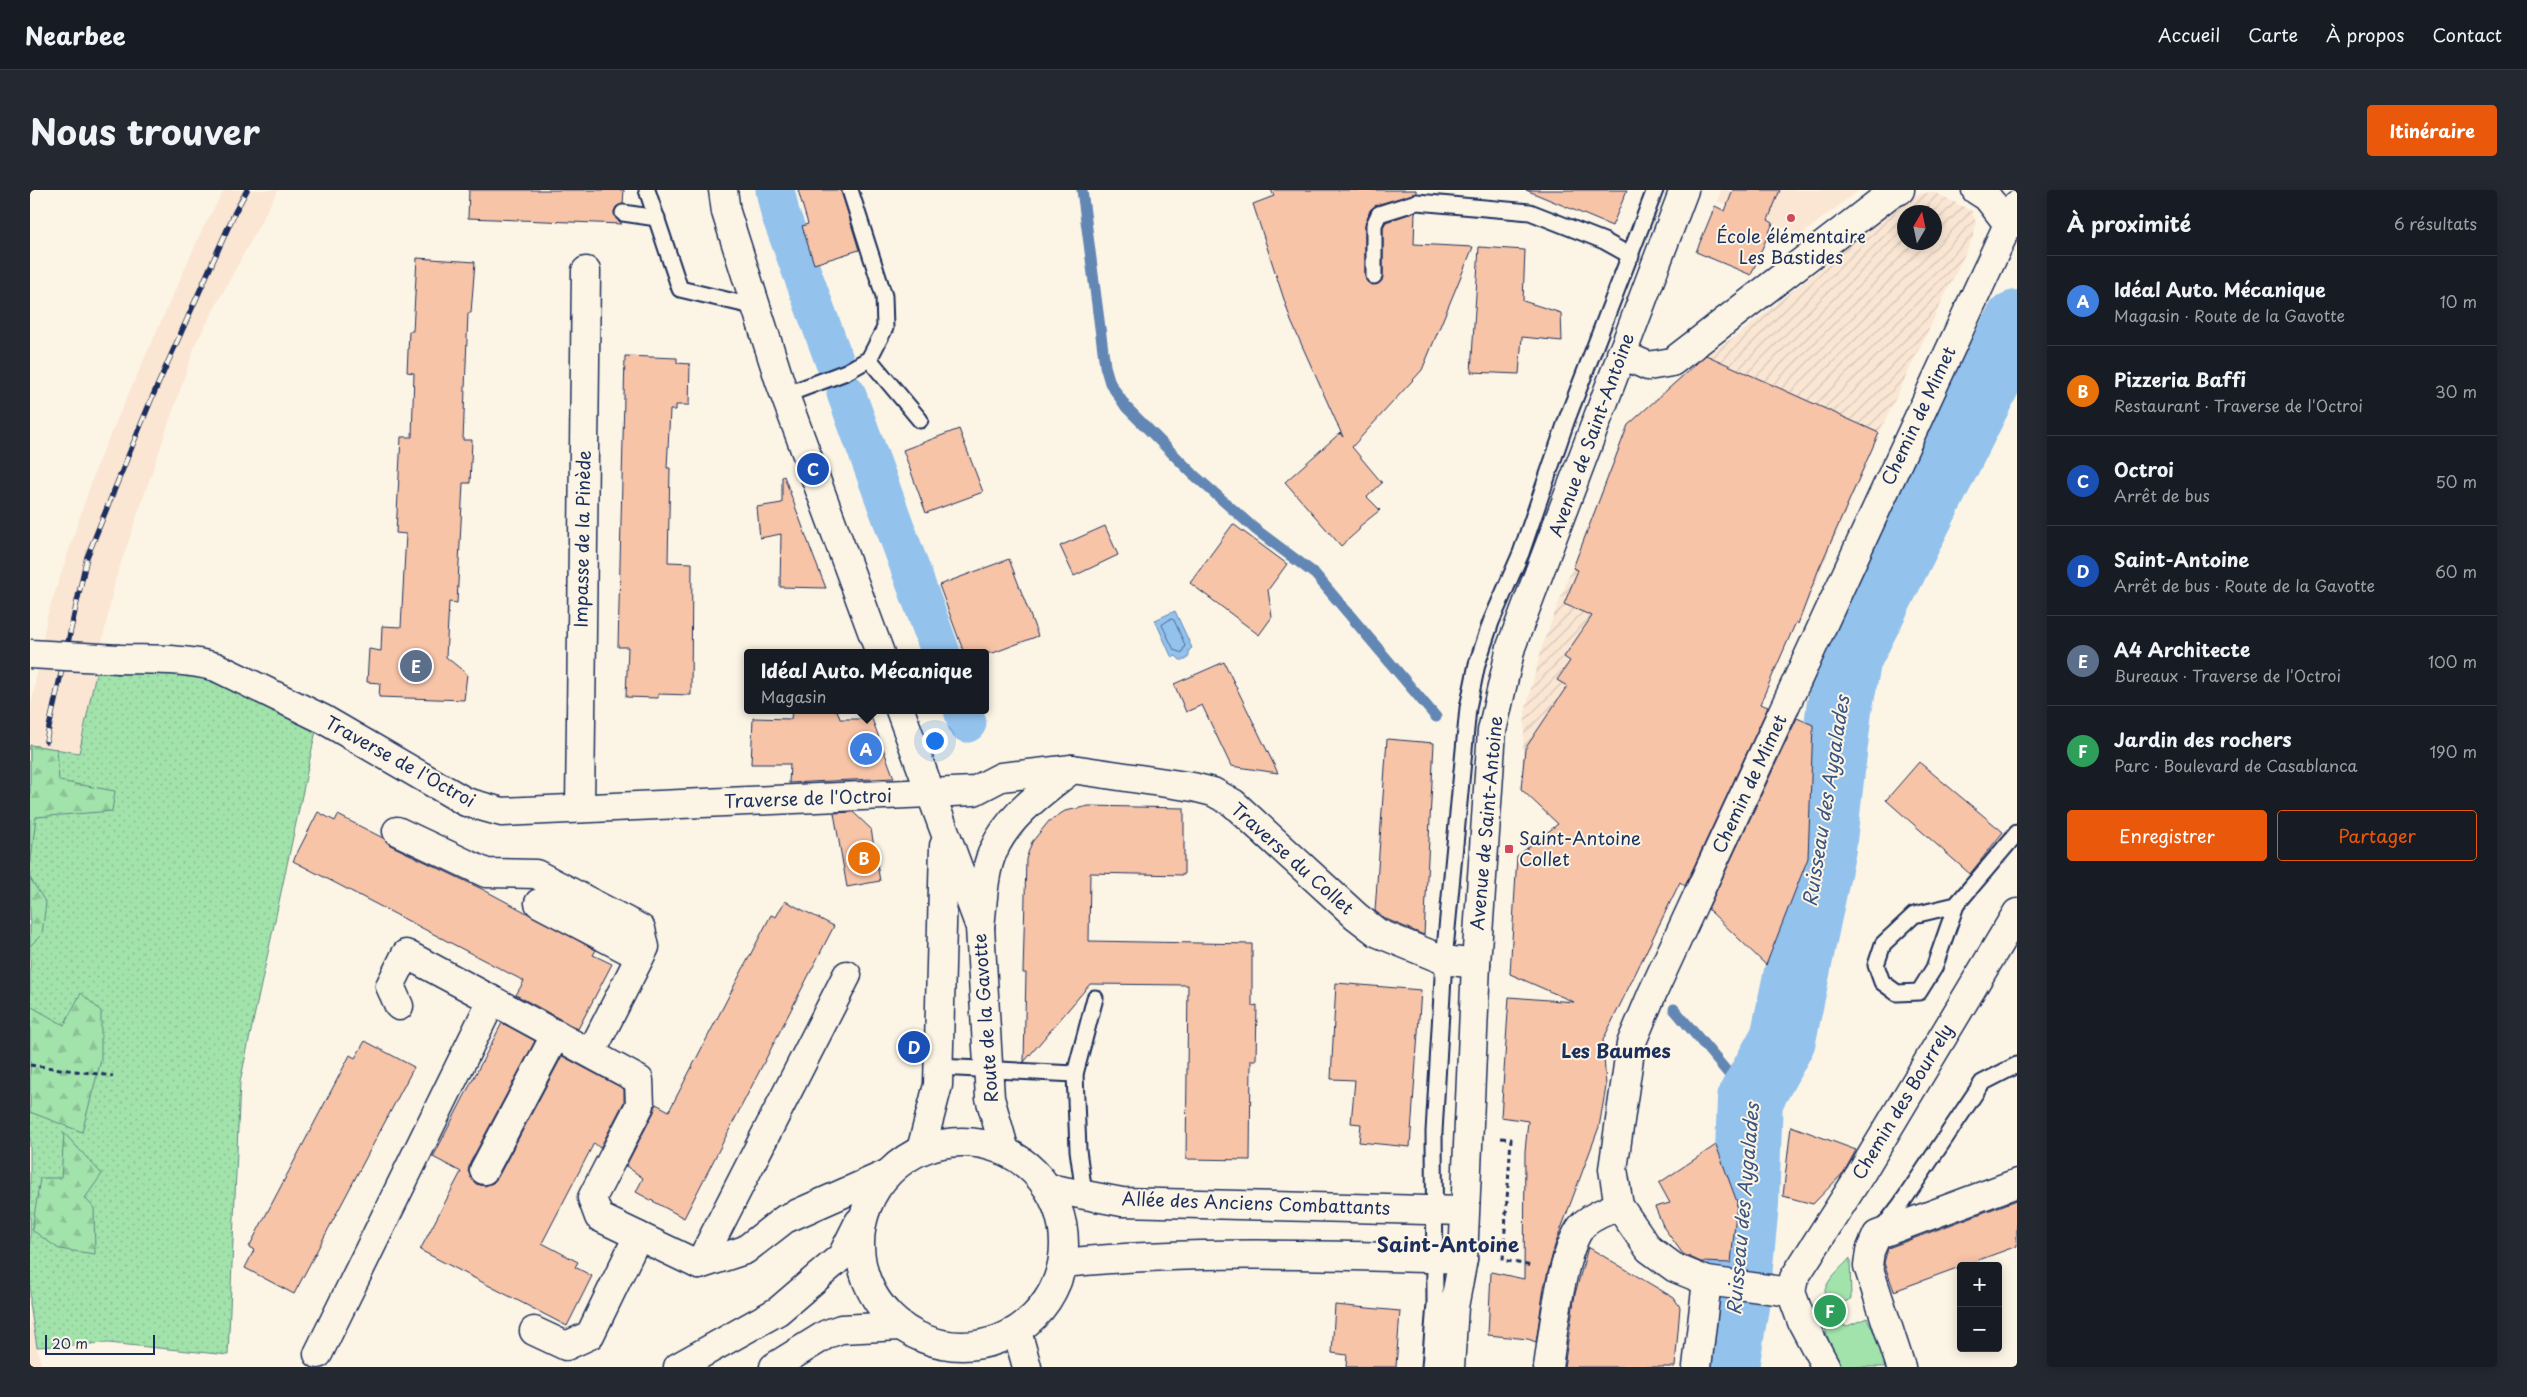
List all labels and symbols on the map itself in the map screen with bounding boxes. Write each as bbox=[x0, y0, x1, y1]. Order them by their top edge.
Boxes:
north arrow bbox=[1897, 205, 1942, 250]
marker: École élémentaire Les Bastides bbox=[1785, 212, 1797, 224]
place label: École élémentaire Les Bastides bbox=[1716, 222, 1866, 270]
street label: Avenue de Saint-Antoine bbox=[1541, 329, 1640, 540]
street label: Chemin de Mimet bbox=[1874, 341, 1962, 489]
street label: Impasse de la Pinède bbox=[566, 450, 597, 628]
pin: C bbox=[797, 450, 829, 488]
pin: E bbox=[400, 647, 432, 685]
water label: Ruisseau des Aygalades bbox=[1795, 691, 1856, 908]
street label: Traverse de l'Octroi bbox=[321, 708, 481, 813]
street label: Chemin de Mimet bbox=[1705, 709, 1793, 857]
street label: Avenue de Saint-Antoine bbox=[1463, 715, 1508, 931]
your location bbox=[922, 728, 948, 754]
pin: A bbox=[850, 730, 882, 768]
street label: Traverse de l'Octroi bbox=[724, 781, 892, 814]
street label: Traverse du Collet bbox=[1226, 795, 1360, 920]
place label: Saint-Antoine Collet bbox=[1519, 824, 1641, 872]
pin: B bbox=[848, 839, 880, 877]
marker: Saint-Antoine Collet bbox=[1503, 843, 1515, 855]
street label: Route de la Gavotte bbox=[965, 932, 1004, 1104]
street label: Chemin des Bourrely bbox=[1844, 1018, 1959, 1184]
pin: D bbox=[898, 1028, 930, 1066]
district label: Les Baumes bbox=[1561, 1036, 1671, 1064]
water label: Ruisseau des Aygalades bbox=[1719, 1099, 1765, 1316]
street label: Allée des Anciens Combattants bbox=[1121, 1184, 1391, 1221]
district label: Saint-Antoine bbox=[1377, 1229, 1519, 1259]
pin: F bbox=[1814, 1292, 1846, 1330]
scale bar bbox=[45, 1332, 155, 1355]

